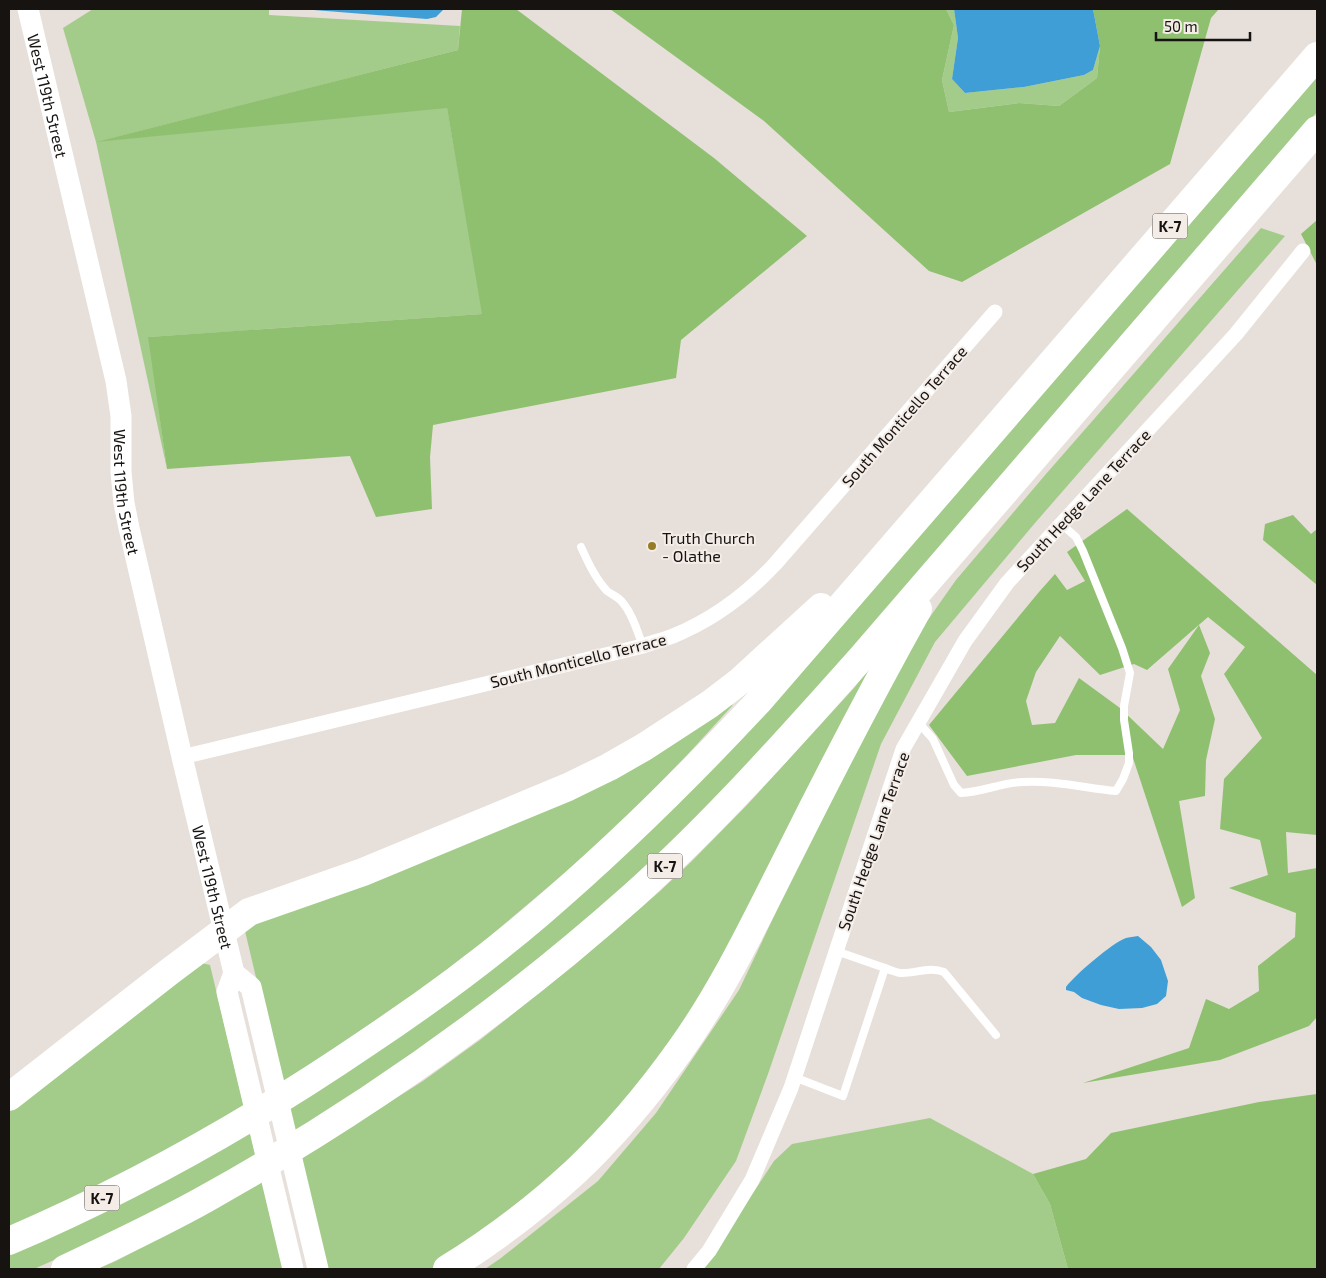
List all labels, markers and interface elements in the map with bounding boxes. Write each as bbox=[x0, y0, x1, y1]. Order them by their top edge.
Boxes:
scale bar bbox=[1156, 10, 1250, 42]
text: 50 m bbox=[1164, 17, 1198, 35]
street label: West 119th Street bbox=[25, 32, 72, 159]
road number: K-7 bbox=[1152, 214, 1188, 238]
street label: South Monticello Terrace bbox=[838, 342, 970, 490]
street label: South Hedge Lane Terrace bbox=[1012, 425, 1154, 575]
street label: West 119th Street bbox=[111, 429, 144, 557]
place label: Truth Church - Olathe bbox=[662, 528, 755, 565]
marker: Truth Church - Olathe bbox=[646, 540, 658, 552]
street label: South Monticello Terrace bbox=[488, 629, 668, 691]
street label: South Hedge Lane Terrace bbox=[833, 749, 913, 933]
street label: West 119th Street bbox=[189, 823, 237, 951]
road number: K-7 bbox=[648, 854, 682, 878]
road number: K-7 bbox=[84, 1186, 120, 1210]

